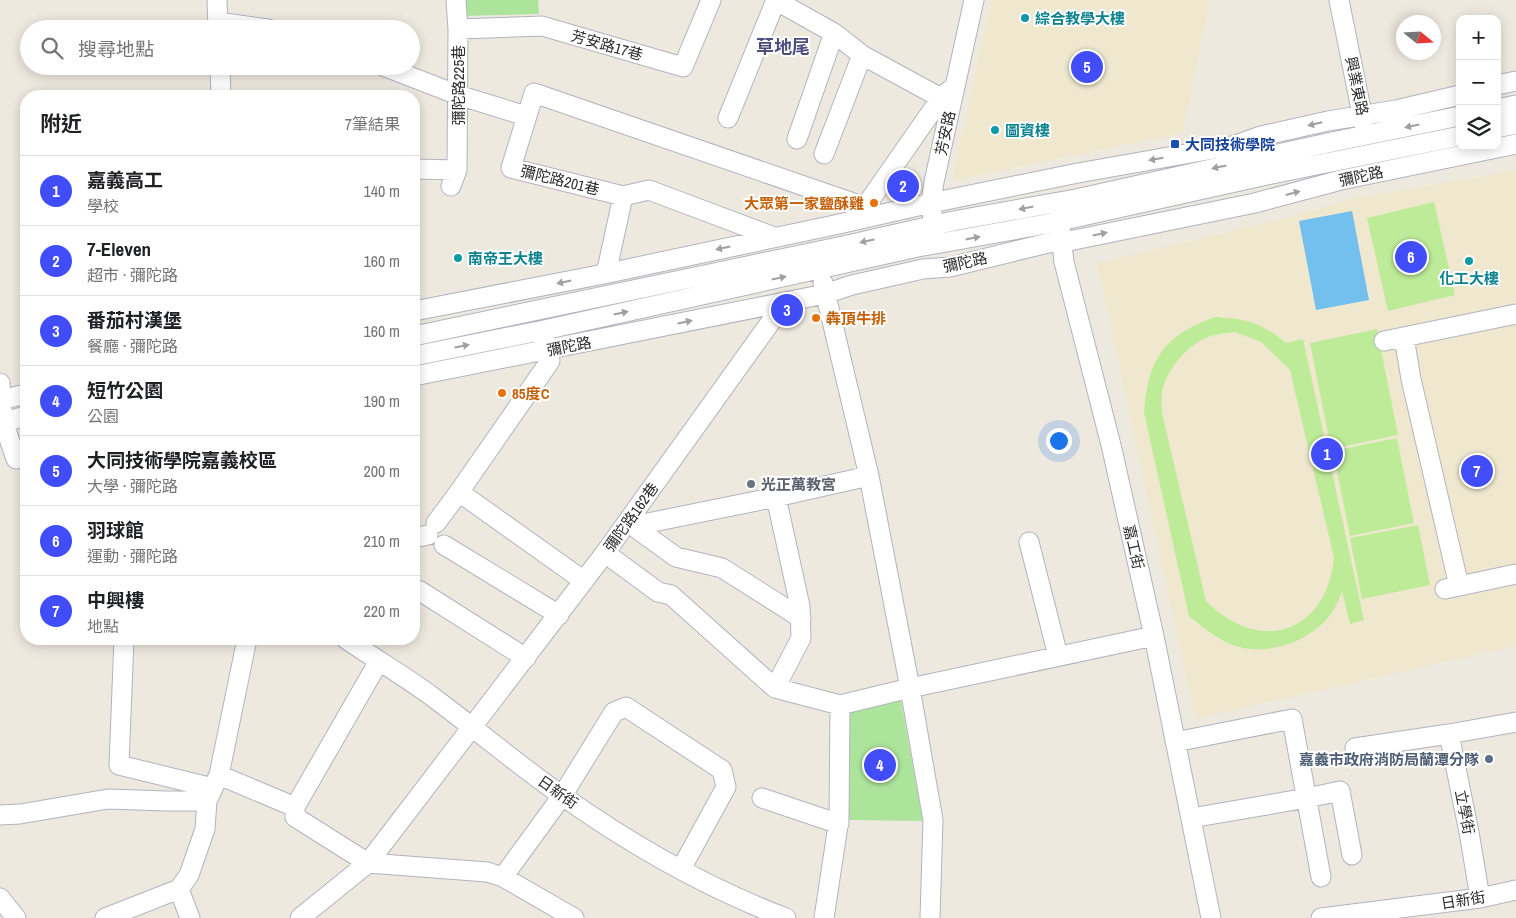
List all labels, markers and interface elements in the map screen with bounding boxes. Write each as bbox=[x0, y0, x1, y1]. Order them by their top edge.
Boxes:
place label: 綜合教學大樓 bbox=[1035, 8, 1125, 29]
marker: 綜合教學大樓 bbox=[1019, 12, 1031, 24]
north arrow bbox=[1396, 15, 1441, 60]
map controls bbox=[1456, 15, 1501, 150]
button: + bbox=[1456, 15, 1501, 60]
search box bbox=[20, 20, 420, 75]
street label: 芳安路17巷 bbox=[569, 25, 645, 65]
icon: search bbox=[38, 34, 66, 62]
district label: 草地尾 bbox=[756, 34, 810, 59]
text: 搜尋地點 bbox=[78, 36, 154, 62]
street label: 彌陀路225巷 bbox=[448, 45, 469, 125]
pin: 5 bbox=[1071, 48, 1103, 86]
street label: 興業東路 bbox=[1340, 54, 1374, 118]
button: − bbox=[1456, 60, 1501, 105]
button: layers bbox=[1456, 105, 1501, 150]
text: 附近 bbox=[40, 109, 82, 138]
street label: 芳安路 bbox=[930, 109, 960, 157]
text: 7筆結果 bbox=[345, 113, 400, 135]
place label: 圖資樓 bbox=[1005, 120, 1050, 141]
one-way arrow bbox=[1307, 120, 1322, 128]
one-way arrow bbox=[1404, 123, 1420, 131]
marker: 圖資樓 bbox=[989, 124, 1001, 136]
place label: 大同技術學院 bbox=[1185, 134, 1275, 155]
marker: 大同技術學院 bbox=[1169, 138, 1181, 150]
one-way arrow bbox=[1148, 155, 1164, 163]
street label: 彌陀路201巷 bbox=[518, 160, 602, 200]
street label: 彌陀路 bbox=[1337, 161, 1385, 191]
one-way arrow bbox=[1211, 163, 1226, 171]
text: 嘉義高工 bbox=[87, 167, 163, 193]
pin: 2 bbox=[887, 167, 919, 205]
text: 1 bbox=[52, 180, 60, 202]
text: 140 m bbox=[364, 180, 400, 202]
one-way arrow bbox=[1285, 189, 1301, 197]
place label: 大眾第一家鹽酥雞 bbox=[744, 193, 864, 214]
text: 學校 bbox=[87, 195, 119, 217]
marker: 大眾第一家鹽酥雞 bbox=[868, 197, 880, 209]
one-way arrow bbox=[1017, 204, 1033, 212]
one-way arrow bbox=[1092, 230, 1108, 238]
one-way arrow bbox=[965, 233, 981, 241]
text: 7-Eleven bbox=[87, 236, 151, 262]
one-way arrow bbox=[859, 237, 874, 245]
pin: 6 bbox=[1395, 238, 1427, 276]
one-way arrow bbox=[715, 244, 730, 252]
street label: 彌陀路 bbox=[941, 247, 989, 277]
place label: 南帝王大樓 bbox=[468, 248, 543, 269]
text: 2 bbox=[52, 250, 60, 272]
text: 160 m bbox=[364, 250, 400, 272]
marker: 南帝王大樓 bbox=[452, 252, 464, 264]
marker: 化工大樓 bbox=[1463, 255, 1475, 267]
text: 超市 · 彌陀路 bbox=[87, 264, 178, 286]
place label: 化工大樓 bbox=[1439, 268, 1499, 289]
one-way arrow bbox=[772, 274, 787, 282]
one-way arrow bbox=[556, 278, 572, 286]
pin: 3 bbox=[771, 291, 803, 329]
text: 番茄村漢堡 bbox=[87, 307, 182, 333]
place label: 犇頂牛排 bbox=[826, 308, 886, 329]
one-way arrow bbox=[613, 309, 628, 317]
marker: 犇頂牛排 bbox=[810, 312, 822, 324]
one-way arrow bbox=[677, 318, 692, 326]
text: 3 bbox=[52, 320, 60, 342]
text: 160 m bbox=[364, 320, 400, 342]
street label: 彌陀路 bbox=[545, 331, 593, 361]
text: 餐廳 · 彌陀路 bbox=[87, 335, 178, 357]
one-way arrow bbox=[454, 342, 469, 350]
text: 短竹公園 bbox=[87, 377, 163, 403]
place label: 85度C bbox=[512, 383, 550, 404]
marker: 85度C bbox=[496, 387, 508, 399]
text: 4 bbox=[52, 390, 60, 412]
text: 190 m bbox=[364, 390, 400, 412]
text: 公園 bbox=[87, 405, 119, 427]
your location bbox=[1046, 428, 1072, 454]
pin: 1 bbox=[1311, 435, 1343, 473]
text: 大同技術學院嘉義校區 bbox=[87, 447, 277, 473]
pin: 7 bbox=[1461, 452, 1493, 490]
text: 5 bbox=[52, 460, 60, 482]
text: 200 m bbox=[364, 460, 400, 482]
place label: 光正萬教宮 bbox=[761, 474, 836, 495]
text: 大學 · 彌陀路 bbox=[87, 475, 178, 497]
street label: 彌陀路162巷 bbox=[599, 478, 663, 556]
marker: 光正萬教宮 bbox=[745, 478, 757, 490]
text: 羽球館 bbox=[87, 517, 144, 543]
street label: 嘉工街 bbox=[1119, 523, 1149, 571]
text: 6 bbox=[52, 530, 60, 552]
text: 210 m bbox=[364, 530, 400, 552]
text: 運動 · 彌陀路 bbox=[87, 545, 178, 567]
text: 中興樓 bbox=[87, 587, 144, 613]
text: 7 bbox=[52, 600, 60, 622]
text: 220 m bbox=[364, 600, 400, 622]
text: 地點 bbox=[87, 615, 119, 637]
pin: 4 bbox=[864, 746, 896, 784]
place label: 嘉義市政府消防局蘭潭分隊 bbox=[1299, 749, 1479, 770]
marker: 嘉義市政府消防局蘭潭分隊 bbox=[1483, 753, 1495, 765]
street label: 日新街 bbox=[534, 770, 582, 814]
street label: 立學街 bbox=[1450, 788, 1480, 836]
street label: 日新街 bbox=[1439, 886, 1487, 914]

